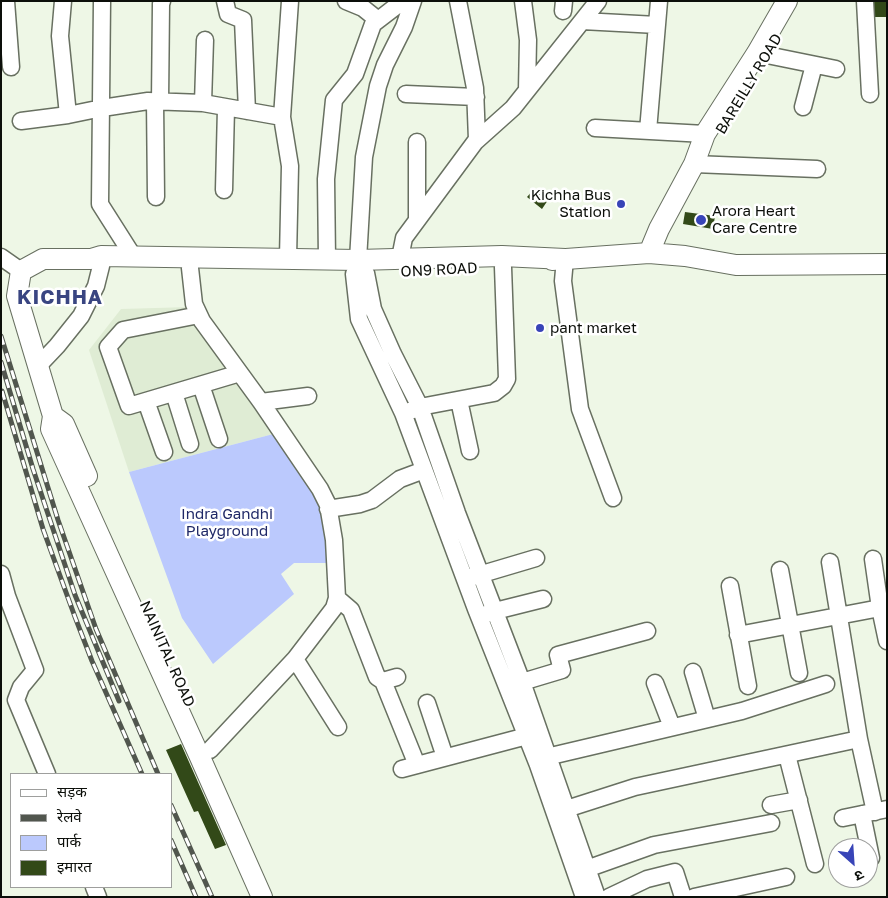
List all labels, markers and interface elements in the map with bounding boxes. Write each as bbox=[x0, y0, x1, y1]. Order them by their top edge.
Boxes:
street label: BAREILLY ROAD bbox=[712, 30, 786, 138]
place label: Kichha Bus Station bbox=[531, 186, 611, 221]
marker: Kichha Bus Station bbox=[615, 198, 627, 210]
place label: Arora Heart Care Centre bbox=[712, 202, 797, 237]
marker: Arora Heart Care Centre bbox=[694, 213, 708, 227]
street label: ON9 ROAD bbox=[400, 259, 478, 281]
district label: KICHHA bbox=[16, 286, 104, 310]
place label: pant market bbox=[550, 319, 637, 337]
marker: pant market bbox=[534, 322, 546, 334]
park label: Indra Gandhi Playground bbox=[181, 505, 273, 540]
street label: NAINITAL ROAD bbox=[136, 598, 198, 710]
legend bbox=[10, 773, 172, 888]
text: सड़क bbox=[57, 782, 87, 800]
text: रेलवे bbox=[57, 807, 82, 825]
text: पार्क bbox=[57, 832, 81, 850]
north arrow bbox=[828, 838, 878, 888]
text: इमारत bbox=[57, 857, 92, 875]
text: उ bbox=[852, 867, 867, 885]

